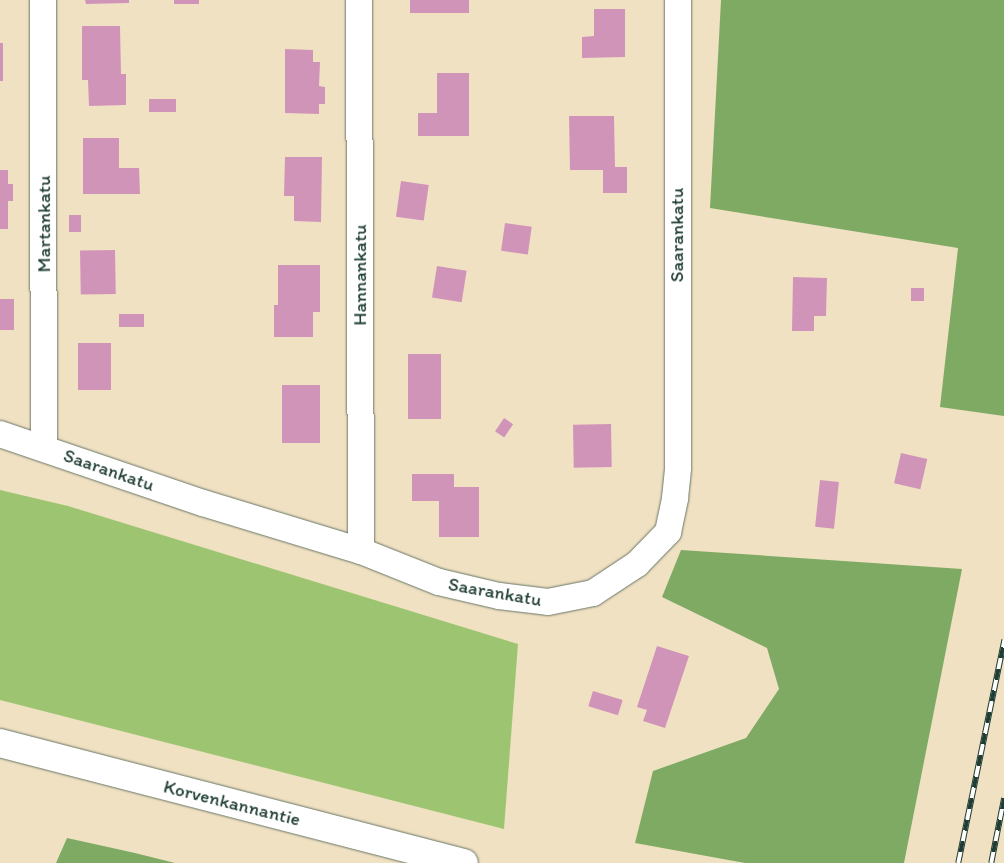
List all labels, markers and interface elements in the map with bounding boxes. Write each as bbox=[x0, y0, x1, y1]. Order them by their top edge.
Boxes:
street label: Martankatu bbox=[33, 176, 55, 272]
street label: Saarankatu bbox=[666, 188, 688, 282]
street label: Hannankatu bbox=[349, 224, 371, 326]
street label: Saarankatu bbox=[61, 444, 157, 496]
street label: Saarankatu bbox=[446, 573, 544, 611]
street label: Korvenkannantie bbox=[161, 775, 303, 831]

